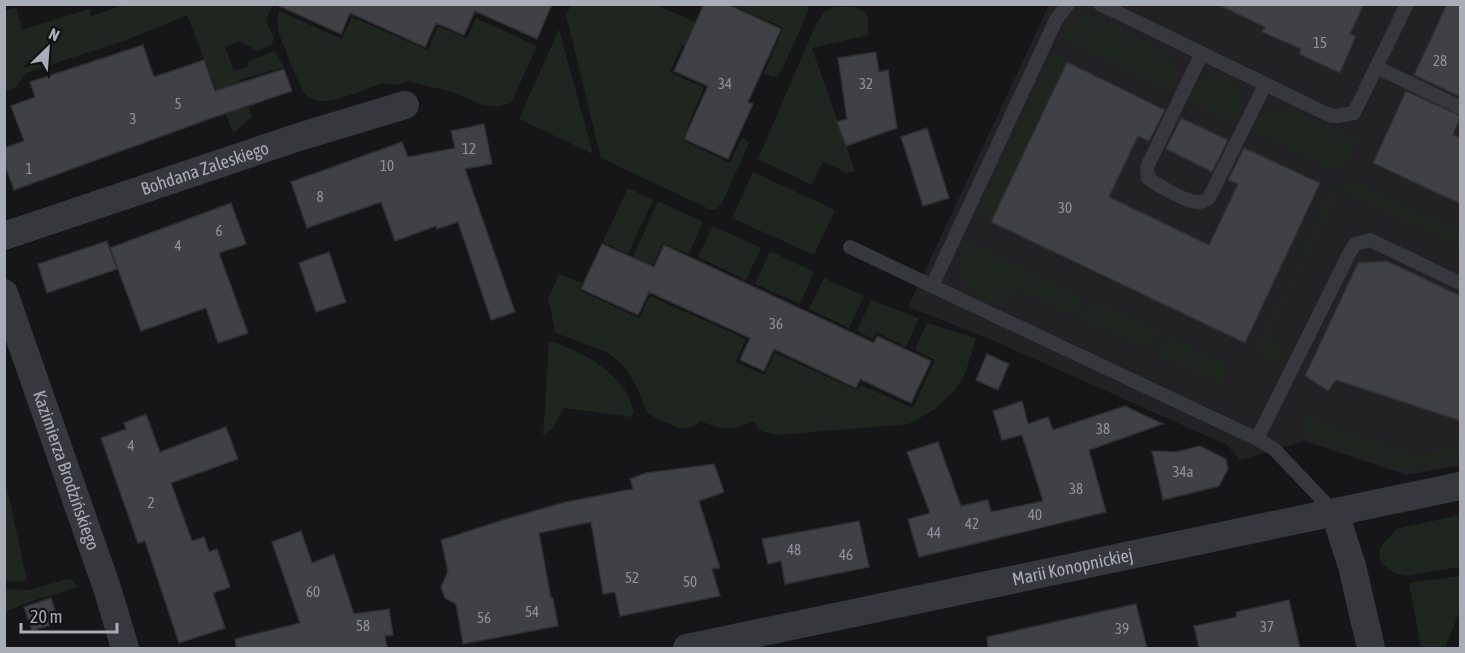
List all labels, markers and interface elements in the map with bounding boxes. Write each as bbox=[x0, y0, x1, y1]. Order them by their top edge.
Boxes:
north arrow bbox=[18, 18, 78, 78]
text: N bbox=[46, 24, 62, 45]
house number: 15 bbox=[1313, 34, 1327, 51]
house number: 28 bbox=[1433, 52, 1447, 69]
house number: 34 bbox=[718, 75, 732, 92]
house number: 32 bbox=[859, 75, 873, 92]
house number: 5 bbox=[174, 95, 182, 112]
house number: 3 bbox=[129, 110, 137, 127]
street label: Bohdana Zaleskiego bbox=[138, 137, 271, 199]
house number: 12 bbox=[462, 140, 476, 157]
house number: 10 bbox=[380, 157, 394, 174]
house number: 1 bbox=[25, 160, 33, 177]
house number: 8 bbox=[316, 188, 324, 205]
house number: 30 bbox=[1058, 199, 1072, 216]
house number: 6 bbox=[215, 222, 223, 239]
house number: 4 bbox=[174, 237, 182, 254]
house number: 36 bbox=[769, 315, 783, 332]
street label: Kazimierza Brodzińskiego bbox=[29, 388, 104, 553]
house number: 38 bbox=[1096, 420, 1110, 437]
house number: 4 bbox=[127, 437, 135, 454]
house number: 34a bbox=[1172, 463, 1194, 480]
house number: 38 bbox=[1069, 480, 1083, 497]
house number: 2 bbox=[147, 494, 155, 511]
house number: 40 bbox=[1028, 506, 1042, 523]
house number: 42 bbox=[965, 515, 979, 532]
house number: 44 bbox=[927, 524, 941, 541]
house number: 48 bbox=[787, 541, 801, 558]
street label: Marii Konopnickiej bbox=[1010, 544, 1135, 590]
house number: 46 bbox=[839, 546, 853, 563]
house number: 52 bbox=[625, 569, 639, 586]
house number: 50 bbox=[683, 573, 697, 590]
house number: 60 bbox=[306, 583, 320, 600]
scale bar bbox=[21, 596, 117, 634]
house number: 54 bbox=[525, 603, 539, 620]
text: 20 m bbox=[30, 606, 62, 627]
house number: 56 bbox=[477, 609, 491, 626]
house number: 58 bbox=[356, 617, 370, 634]
house number: 37 bbox=[1260, 618, 1274, 635]
house number: 39 bbox=[1115, 620, 1129, 637]

